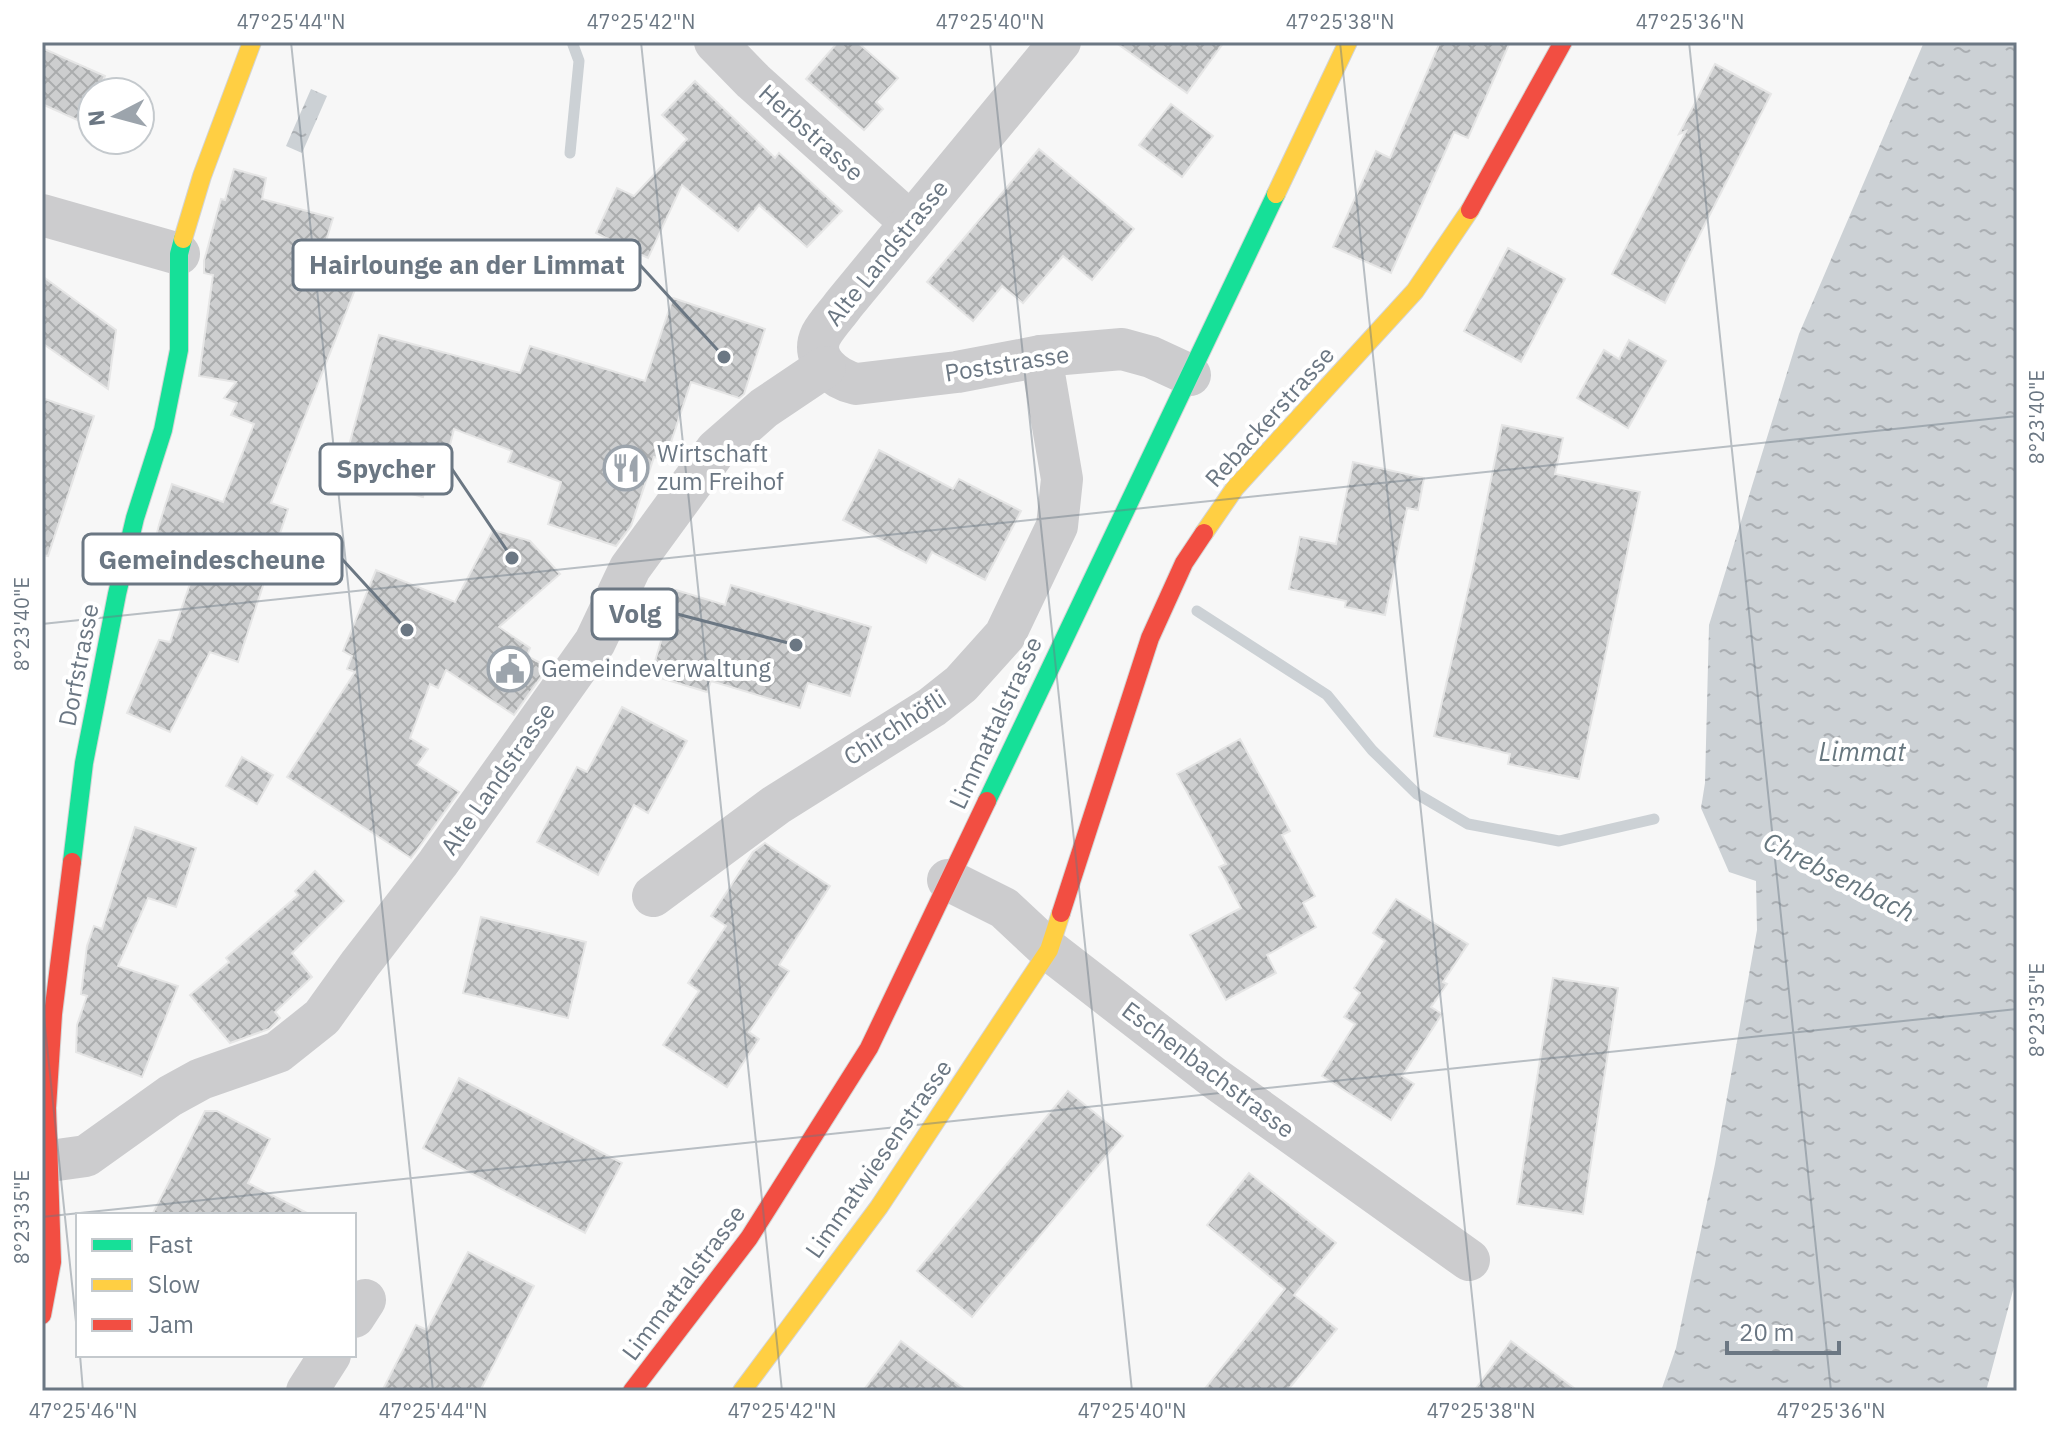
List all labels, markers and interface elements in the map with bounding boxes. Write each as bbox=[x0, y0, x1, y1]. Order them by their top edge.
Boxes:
text: 47°25'44"N bbox=[237, 8, 345, 35]
text: 47°25'42"N bbox=[587, 8, 695, 35]
text: 47°25'40"N bbox=[936, 8, 1044, 35]
text: 47°25'38"N bbox=[1286, 8, 1394, 35]
text: 47°25'36"N bbox=[1636, 8, 1744, 35]
north arrow bbox=[76, 76, 156, 156]
street label: Herbstrasse bbox=[752, 77, 871, 188]
text: N bbox=[80, 109, 111, 128]
street label: Alte Landstrasse bbox=[817, 173, 955, 332]
callout: Hairlounge an der Limmat bbox=[293, 240, 640, 290]
text: Hairlounge an der Limmat bbox=[309, 247, 625, 281]
street label: Poststrasse bbox=[942, 337, 1071, 389]
street label: Rebackerstrasse bbox=[1197, 339, 1341, 494]
text: 8°23'40"E bbox=[2023, 370, 2050, 464]
place label: Wirtschaft zum Freihof bbox=[657, 437, 784, 497]
callout: Spycher bbox=[320, 444, 452, 494]
restaurant icon: Wirtschaft zum Freihof bbox=[602, 444, 650, 492]
text: Spycher bbox=[336, 451, 436, 485]
callout: Gemeindescheune bbox=[83, 534, 342, 584]
text: Gemeindescheune bbox=[99, 542, 325, 576]
text: 8°23'40"E bbox=[8, 577, 35, 671]
callout: Volg bbox=[592, 589, 677, 639]
text: Volg bbox=[609, 596, 662, 630]
street label: Dorfstrasse bbox=[50, 601, 106, 729]
street label: Limmattalstrasse bbox=[941, 631, 1049, 814]
public building icon: Gemeindeverwaltung bbox=[486, 645, 534, 693]
place label: Gemeindeverwaltung bbox=[541, 652, 771, 684]
street label: Chirchhöfli bbox=[837, 682, 952, 772]
street label: Alte Landstrasse bbox=[433, 696, 562, 861]
water label: Limmat bbox=[1818, 734, 1906, 768]
water label: Chrebsenbach bbox=[1758, 823, 1921, 929]
text: 8°23'35"E bbox=[2023, 963, 2050, 1057]
street label: Eschenbachstrasse bbox=[1116, 994, 1301, 1145]
street label: Limmatwiesenstrasse bbox=[798, 1053, 959, 1264]
text: 8°23'35"E bbox=[8, 1170, 35, 1264]
street label: Limmattalstrasse bbox=[614, 1198, 752, 1367]
legend bbox=[76, 1213, 356, 1357]
text: Fast bbox=[148, 1228, 193, 1260]
text: Slow bbox=[148, 1268, 200, 1300]
scale bar bbox=[1727, 1305, 1839, 1355]
text: Jam bbox=[148, 1308, 194, 1340]
text: 20 m bbox=[1739, 1316, 1794, 1348]
text: 47°25'46"N bbox=[29, 1397, 137, 1424]
text: 47°25'44"N bbox=[379, 1397, 487, 1424]
text: 47°25'42"N bbox=[728, 1397, 836, 1424]
text: 47°25'40"N bbox=[1078, 1397, 1186, 1424]
text: 47°25'38"N bbox=[1427, 1397, 1535, 1424]
text: 47°25'36"N bbox=[1777, 1397, 1885, 1424]

